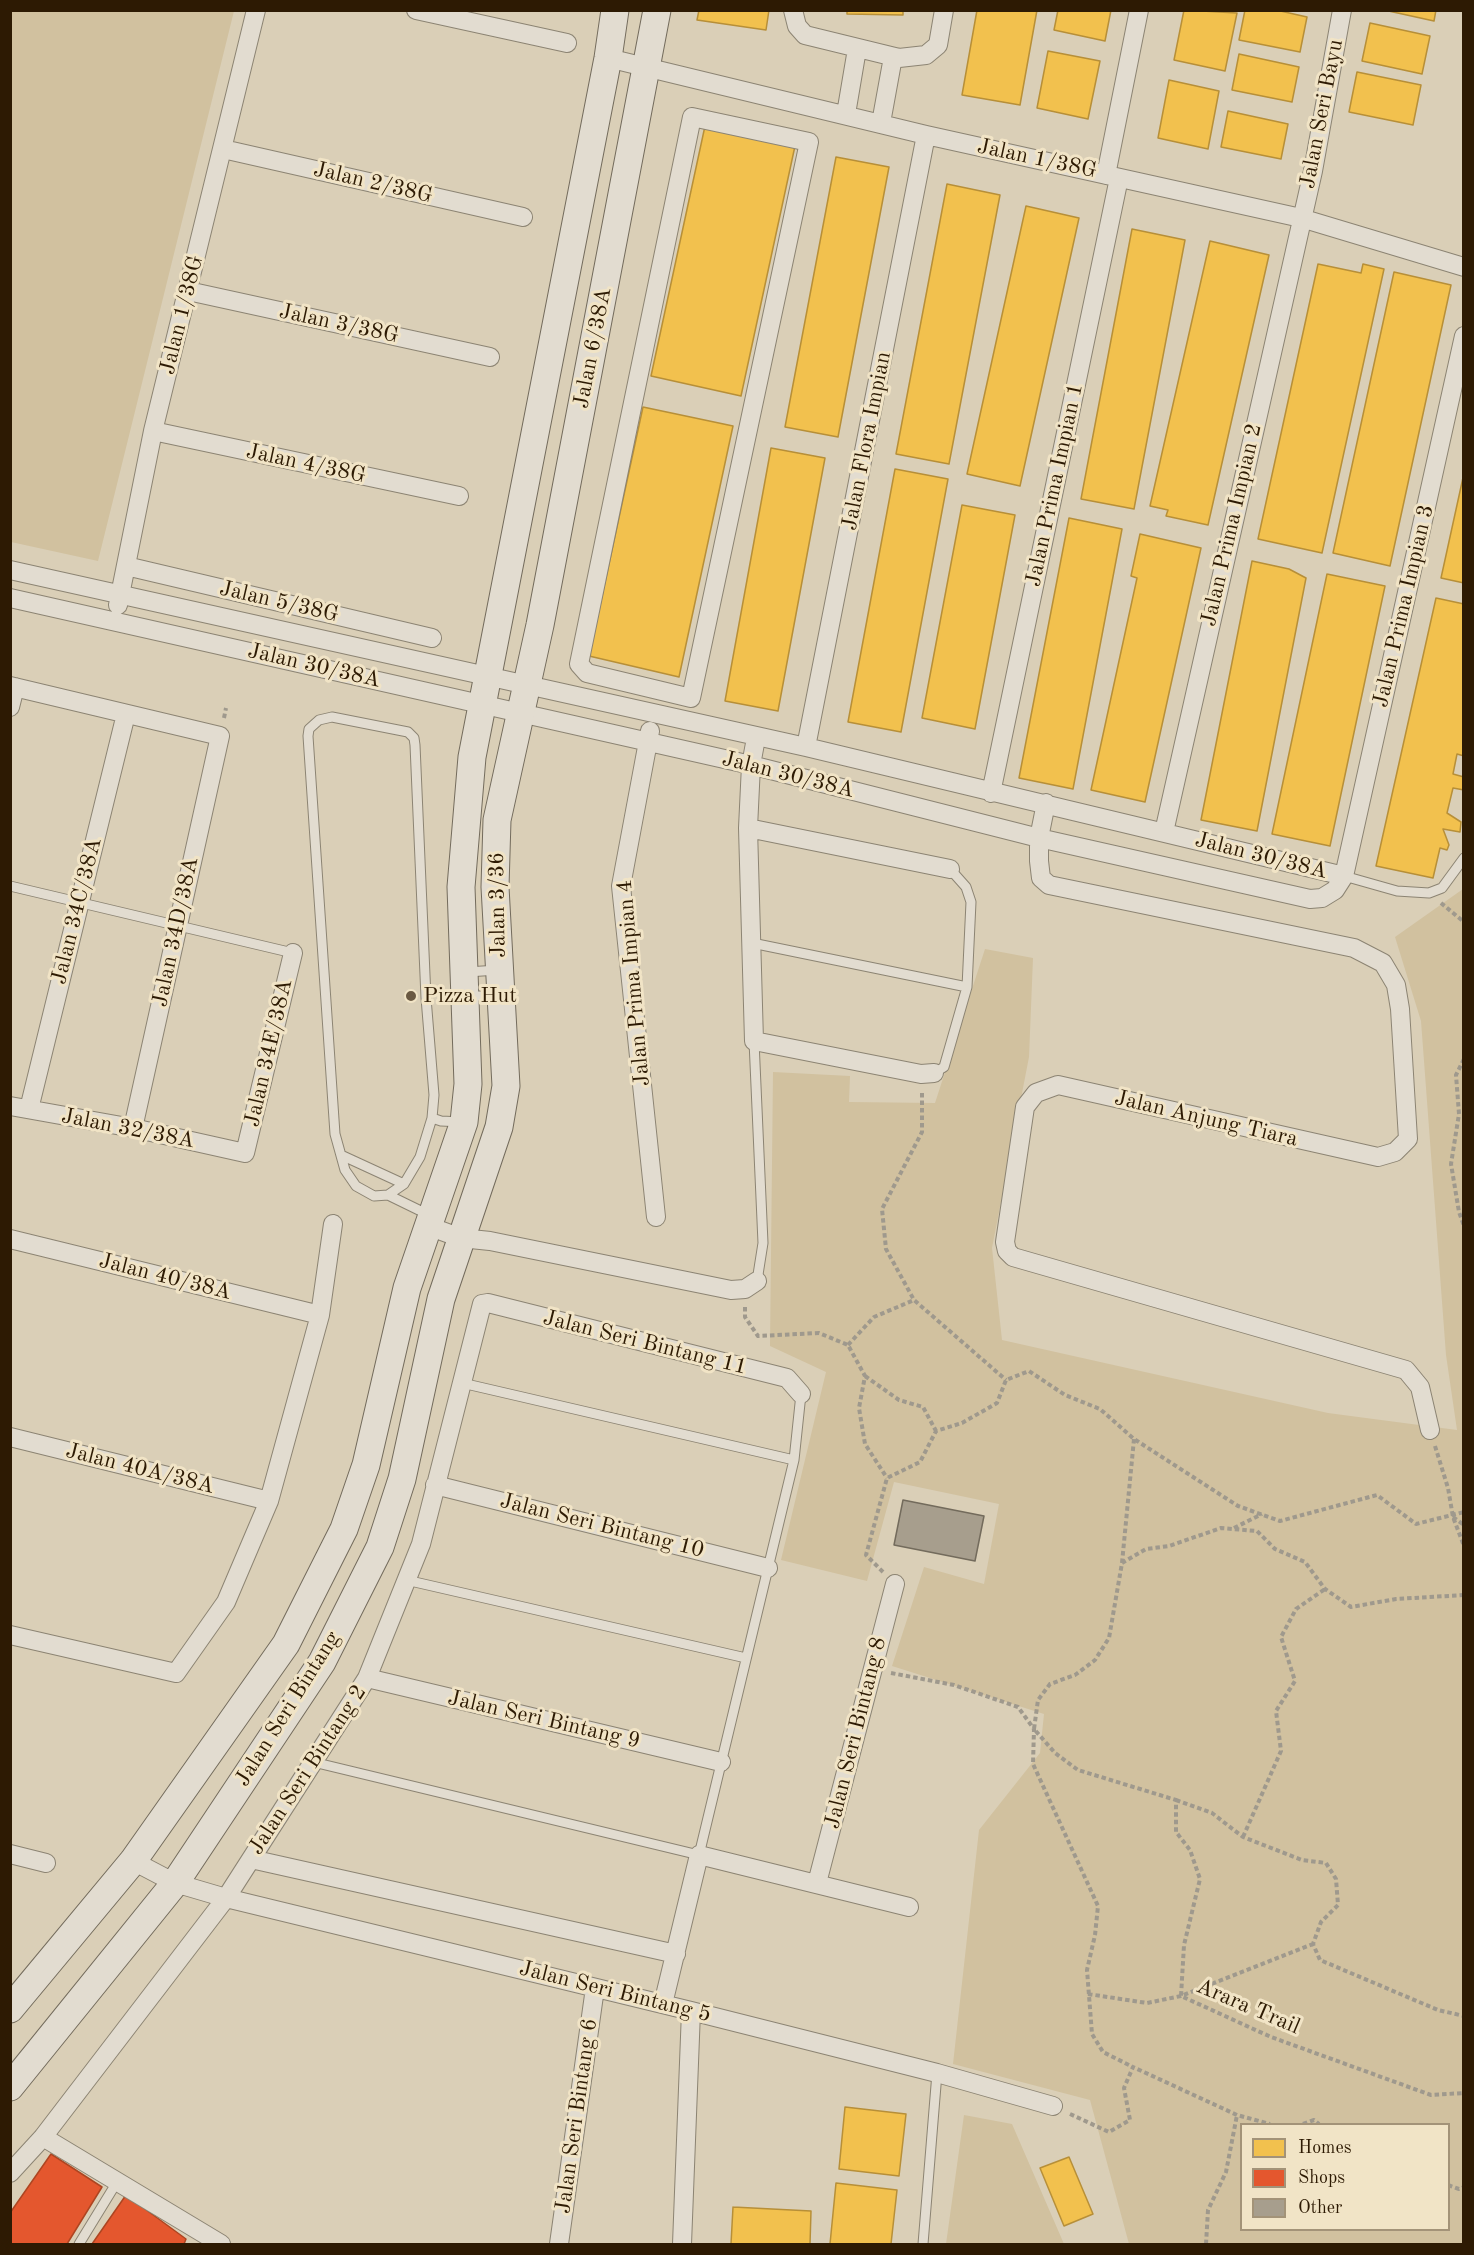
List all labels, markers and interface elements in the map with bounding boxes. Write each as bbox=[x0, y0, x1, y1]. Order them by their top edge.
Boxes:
street label: Jalan Seri Bayu bbox=[1295, 37, 1349, 191]
street label: Jalan 1/38G bbox=[975, 133, 1099, 185]
street label: Jalan 2/38G bbox=[311, 156, 435, 210]
street label: Jalan 1/38G bbox=[154, 253, 210, 377]
street label: Jalan 6/38A bbox=[568, 285, 618, 411]
street label: Jalan 3/38G bbox=[277, 298, 401, 350]
street label: Jalan Flora Impian bbox=[837, 349, 897, 533]
street label: Jalan Prima Impian 1 bbox=[1021, 381, 1089, 589]
street label: Jalan Prima Impian 2 bbox=[1196, 421, 1268, 629]
street label: Jalan 4/38G bbox=[244, 438, 368, 490]
street label: Jalan Prima Impian 3 bbox=[1368, 502, 1440, 710]
street label: Jalan 5/38G bbox=[217, 575, 341, 629]
street label: Jalan 30/38A bbox=[245, 638, 383, 694]
street label: Jalan 30/38A bbox=[719, 746, 857, 804]
street label: Jalan 30/38A bbox=[1192, 827, 1330, 885]
street label: Jalan 34C/38A bbox=[46, 835, 108, 987]
street label: Jalan 3/36 bbox=[484, 852, 512, 958]
street label: Jalan 34D/38A bbox=[147, 855, 205, 1009]
street label: Jalan Prima Impian 4 bbox=[612, 879, 656, 1087]
street label: Jalan 34E/38A bbox=[239, 977, 299, 1129]
place label: Pizza Hut bbox=[423, 983, 517, 1009]
marker: Pizza Hut bbox=[404, 989, 418, 1003]
street label: Jalan Anjung Tiara bbox=[1112, 1085, 1300, 1153]
street label: Jalan 32/38A bbox=[59, 1103, 197, 1155]
street label: Jalan 40/38A bbox=[96, 1248, 234, 1306]
street label: Jalan Seri Bintang 11 bbox=[540, 1305, 750, 1381]
street label: Jalan 40A/38A bbox=[63, 1438, 217, 1500]
street label: Jalan Seri Bintang 10 bbox=[497, 1488, 707, 1564]
street label: Jalan Seri Bintang bbox=[230, 1627, 346, 1791]
street label: Jalan Seri Bintang 8 bbox=[819, 1634, 893, 1832]
street label: Jalan Seri Bintang 2 bbox=[243, 1680, 373, 1860]
street label: Jalan Seri Bintang 9 bbox=[445, 1685, 643, 1755]
street label: Jalan Seri Bintang 5 bbox=[516, 1955, 714, 2029]
street label: Arara Trail bbox=[1192, 1973, 1304, 2041]
street label: Jalan Seri Bintang 6 bbox=[550, 2017, 604, 2215]
legend bbox=[1240, 2123, 1450, 2231]
text: Homes bbox=[1298, 2139, 1352, 2157]
text: Shops bbox=[1298, 2169, 1345, 2187]
text: Other bbox=[1298, 2199, 1342, 2217]

